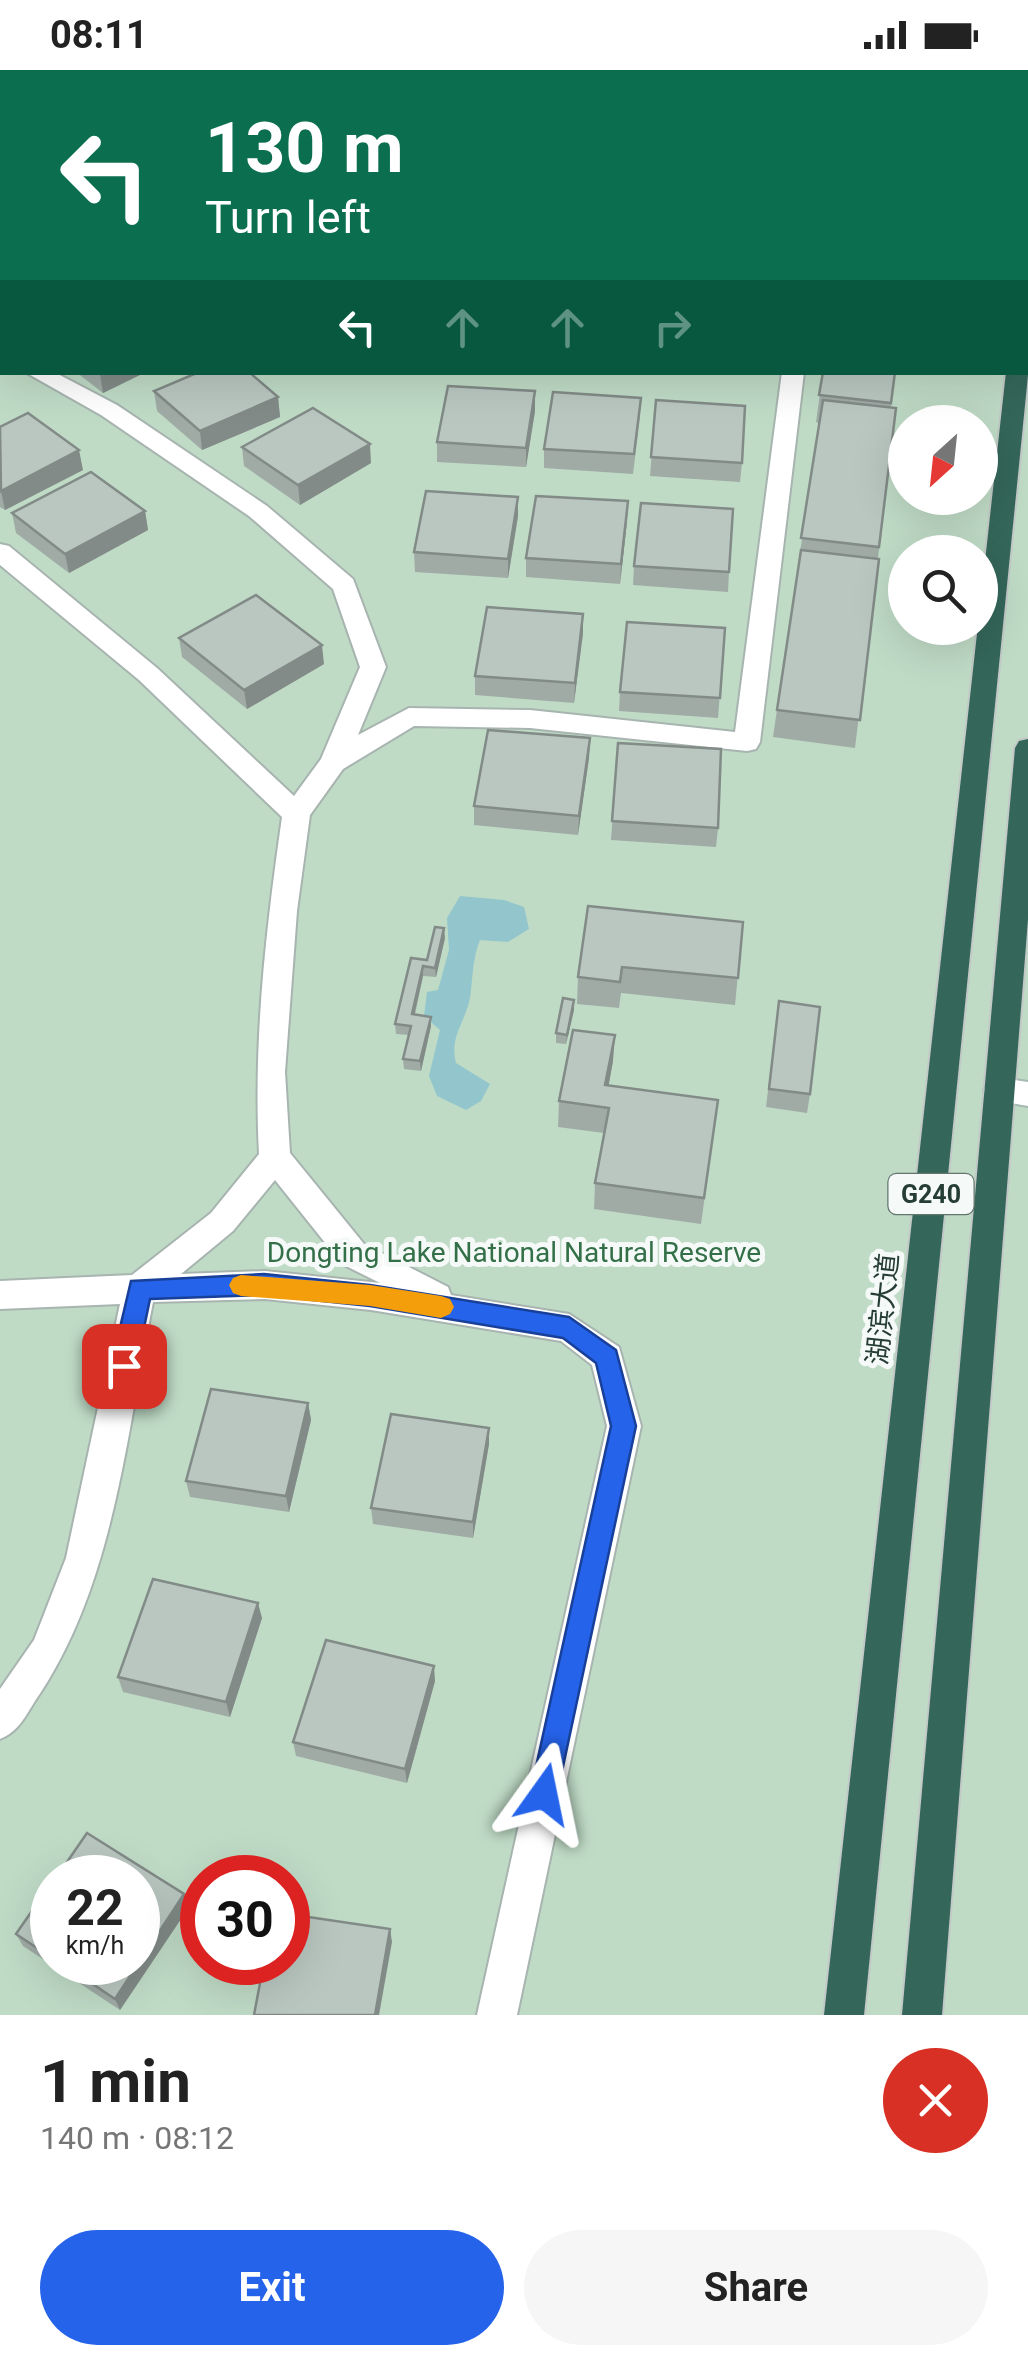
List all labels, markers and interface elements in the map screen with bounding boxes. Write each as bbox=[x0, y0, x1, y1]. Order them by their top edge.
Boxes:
text: 08:11 bbox=[50, 13, 148, 57]
text: 130 m bbox=[205, 107, 404, 189]
icon: left bbox=[40, 110, 170, 240]
text: Turn left bbox=[205, 191, 371, 244]
icon: left bbox=[330, 300, 385, 355]
icon: ahead bbox=[435, 300, 490, 355]
icon: ahead bbox=[540, 300, 595, 355]
icon: right bbox=[645, 300, 700, 355]
north arrow bbox=[888, 405, 998, 515]
map controls bbox=[888, 405, 998, 645]
button: search bbox=[888, 535, 998, 645]
road number: G240 bbox=[888, 1174, 974, 1214]
park label: Dongting Lake National Natural Reserve bbox=[267, 1236, 761, 1269]
street label: 湖滨大道 bbox=[861, 1252, 905, 1366]
pin bbox=[82, 1324, 167, 1409]
icon: arrive bbox=[97, 1339, 152, 1394]
position arrow bbox=[492, 1742, 596, 1846]
speed limit sign: 30 bbox=[180, 1855, 310, 1985]
text: 22 bbox=[66, 1879, 124, 1937]
text: km/h bbox=[66, 1931, 124, 1960]
text: 1 min bbox=[40, 2046, 191, 2117]
button: close bbox=[883, 2048, 988, 2153]
text: 140 m · 08:12 bbox=[40, 2119, 234, 2157]
button: Exit bbox=[40, 2230, 504, 2345]
button: Share bbox=[524, 2230, 988, 2345]

